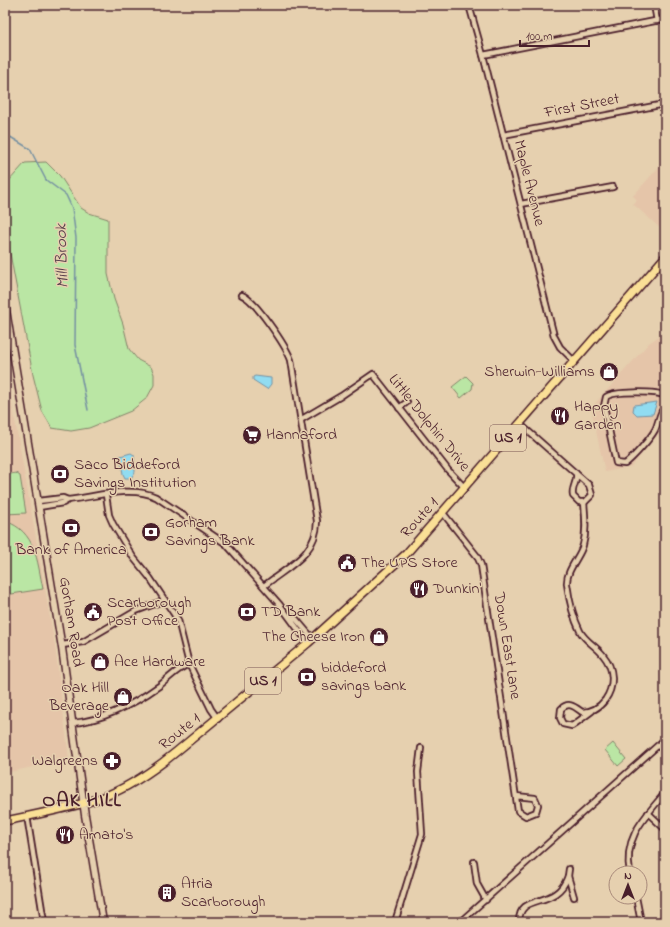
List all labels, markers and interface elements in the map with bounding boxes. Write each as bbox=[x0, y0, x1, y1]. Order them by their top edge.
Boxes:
scale bar bbox=[520, 22, 589, 48]
text: 100 m bbox=[526, 28, 553, 46]
street label: First Street bbox=[541, 87, 622, 125]
street label: Maple Avenue bbox=[507, 137, 552, 230]
water label: Mill Brook bbox=[48, 222, 76, 289]
place label: Sherwin-Williams bbox=[484, 360, 595, 384]
shop icon: Sherwin-Williams bbox=[598, 361, 620, 383]
street label: Little Dolphin Drive bbox=[382, 369, 477, 478]
place label: Happy Garden bbox=[574, 395, 622, 437]
restaurant icon: Happy Garden bbox=[549, 405, 571, 427]
place label: Hannaford bbox=[266, 423, 337, 447]
supermarket icon: Hannaford bbox=[241, 424, 263, 446]
road number: US 1 bbox=[490, 425, 526, 451]
place label: Saco Biddeford Savings Institution bbox=[74, 453, 196, 495]
bank icon: Saco Biddeford Savings Institution bbox=[49, 463, 71, 485]
street label: Route 1 bbox=[395, 492, 445, 544]
place label: Gorham Savings Bank bbox=[165, 511, 255, 553]
bank icon: Bank of America bbox=[60, 517, 82, 539]
bank icon: Gorham Savings Bank bbox=[140, 521, 162, 543]
place label: Bank of America bbox=[14, 538, 127, 562]
place label: The UPS Store bbox=[361, 551, 459, 575]
public building icon: The UPS Store bbox=[336, 552, 358, 574]
street label: Gorham Road bbox=[52, 575, 90, 669]
place label: Dunkin' bbox=[432, 577, 482, 601]
restaurant icon: Dunkin' bbox=[408, 578, 430, 600]
street label: Down East Lane bbox=[487, 590, 527, 702]
place label: Scarborough Post Office bbox=[107, 591, 191, 633]
place label: TD Bank bbox=[261, 600, 321, 624]
public building icon: Scarborough Post Office bbox=[82, 601, 104, 623]
bank icon: TD Bank bbox=[236, 601, 258, 623]
place label: The Cheese Iron bbox=[262, 625, 365, 649]
shop icon: The Cheese Iron bbox=[368, 626, 390, 648]
place label: Ace Hardware bbox=[114, 650, 206, 674]
shop icon: Ace Hardware bbox=[89, 651, 111, 673]
place label: biddeford savings bank bbox=[321, 656, 407, 698]
bank icon: biddeford savings bank bbox=[296, 666, 318, 688]
road number: US 1 bbox=[245, 668, 281, 694]
place label: Oak Hill Beverage bbox=[48, 676, 110, 718]
shop icon: Oak Hill Beverage bbox=[112, 686, 134, 708]
street label: Route 1 bbox=[154, 708, 206, 756]
place label: Walgreens bbox=[32, 749, 98, 773]
pharmacy icon: Walgreens bbox=[101, 750, 123, 772]
district label: OAK HILL bbox=[42, 787, 122, 816]
place label: Amato's bbox=[79, 823, 133, 847]
restaurant icon: Amato's bbox=[54, 824, 76, 846]
north arrow bbox=[608, 865, 648, 905]
text: N bbox=[624, 868, 632, 884]
place label: Atria Scarborough bbox=[181, 872, 265, 914]
building icon: Atria Scarborough bbox=[156, 882, 178, 904]

